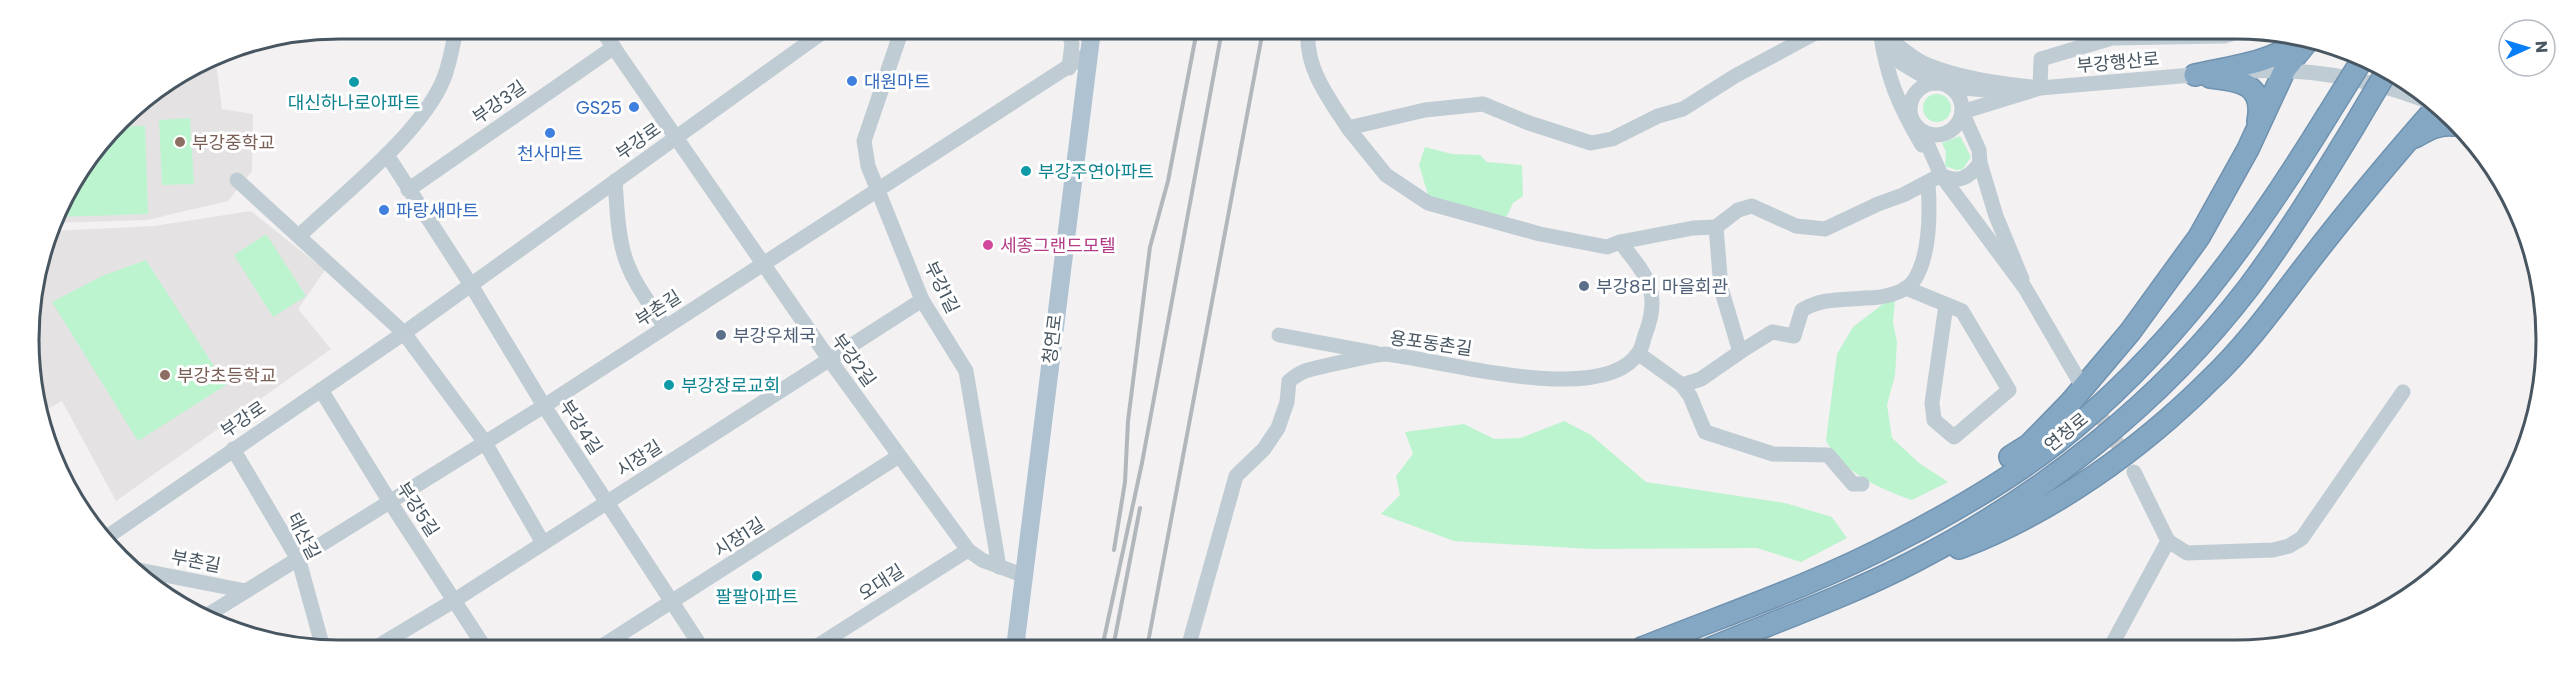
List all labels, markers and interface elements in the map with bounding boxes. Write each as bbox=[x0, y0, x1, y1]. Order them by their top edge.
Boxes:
north arrow bbox=[2497, 18, 2557, 78]
text: N bbox=[2530, 40, 2553, 54]
street label: 부강행산로 bbox=[2076, 46, 2160, 78]
place label: 대원마트 bbox=[864, 69, 930, 94]
street label: 부강3길 bbox=[467, 74, 531, 130]
marker: 대원마트 bbox=[845, 74, 859, 88]
marker: 대신하나로아파트 bbox=[347, 75, 361, 89]
place label: 대신하나로아파트 bbox=[288, 90, 420, 115]
place label: GS25 bbox=[576, 95, 622, 120]
marker: GS25 bbox=[627, 100, 641, 114]
street label: 부강로 bbox=[610, 117, 666, 165]
marker: 천사마트 bbox=[543, 126, 557, 140]
place label: 부강중학교 bbox=[192, 130, 275, 155]
marker: 부강중학교 bbox=[173, 135, 187, 149]
place label: 천사마트 bbox=[517, 141, 583, 166]
place label: 부강주연아파트 bbox=[1038, 159, 1154, 184]
marker: 부강주연아파트 bbox=[1019, 164, 1033, 178]
place label: 파랑새마트 bbox=[396, 198, 479, 223]
marker: 파랑새마트 bbox=[377, 203, 391, 217]
place label: 세종그랜드모텔 bbox=[1000, 233, 1116, 258]
marker: 세종그랜드모텔 bbox=[981, 238, 995, 252]
street label: 부강1길 bbox=[919, 257, 965, 317]
place label: 부강8리 마을회관 bbox=[1596, 274, 1729, 299]
marker: 부강8리 마을회관 bbox=[1577, 279, 1591, 293]
street label: 부촌길 bbox=[630, 284, 686, 332]
street label: 청연로 bbox=[1037, 313, 1067, 365]
place label: 부강우체국 bbox=[733, 323, 816, 348]
street label: 용포동촌길 bbox=[1388, 325, 1474, 361]
marker: 부강우체국 bbox=[714, 328, 728, 342]
street label: 부강2길 bbox=[826, 328, 882, 392]
place label: 부강초등학교 bbox=[177, 363, 276, 388]
marker: 부강초등학교 bbox=[158, 368, 172, 382]
place label: 부강장로교회 bbox=[681, 373, 780, 398]
marker: 부강장로교회 bbox=[662, 378, 676, 392]
street label: 부강로 bbox=[215, 395, 271, 443]
street label: 부강4길 bbox=[554, 395, 608, 459]
street label: 연청로 bbox=[2039, 407, 2093, 457]
street label: 시장길 bbox=[611, 434, 667, 482]
street label: 부강5길 bbox=[391, 477, 445, 541]
street label: 태산길 bbox=[282, 508, 326, 564]
street label: 시장1길 bbox=[709, 511, 769, 563]
street label: 부촌길 bbox=[169, 544, 223, 578]
street label: 오대길 bbox=[853, 558, 909, 606]
marker: 팔팔아파트 bbox=[750, 569, 764, 583]
place label: 팔팔아파트 bbox=[716, 584, 798, 609]

